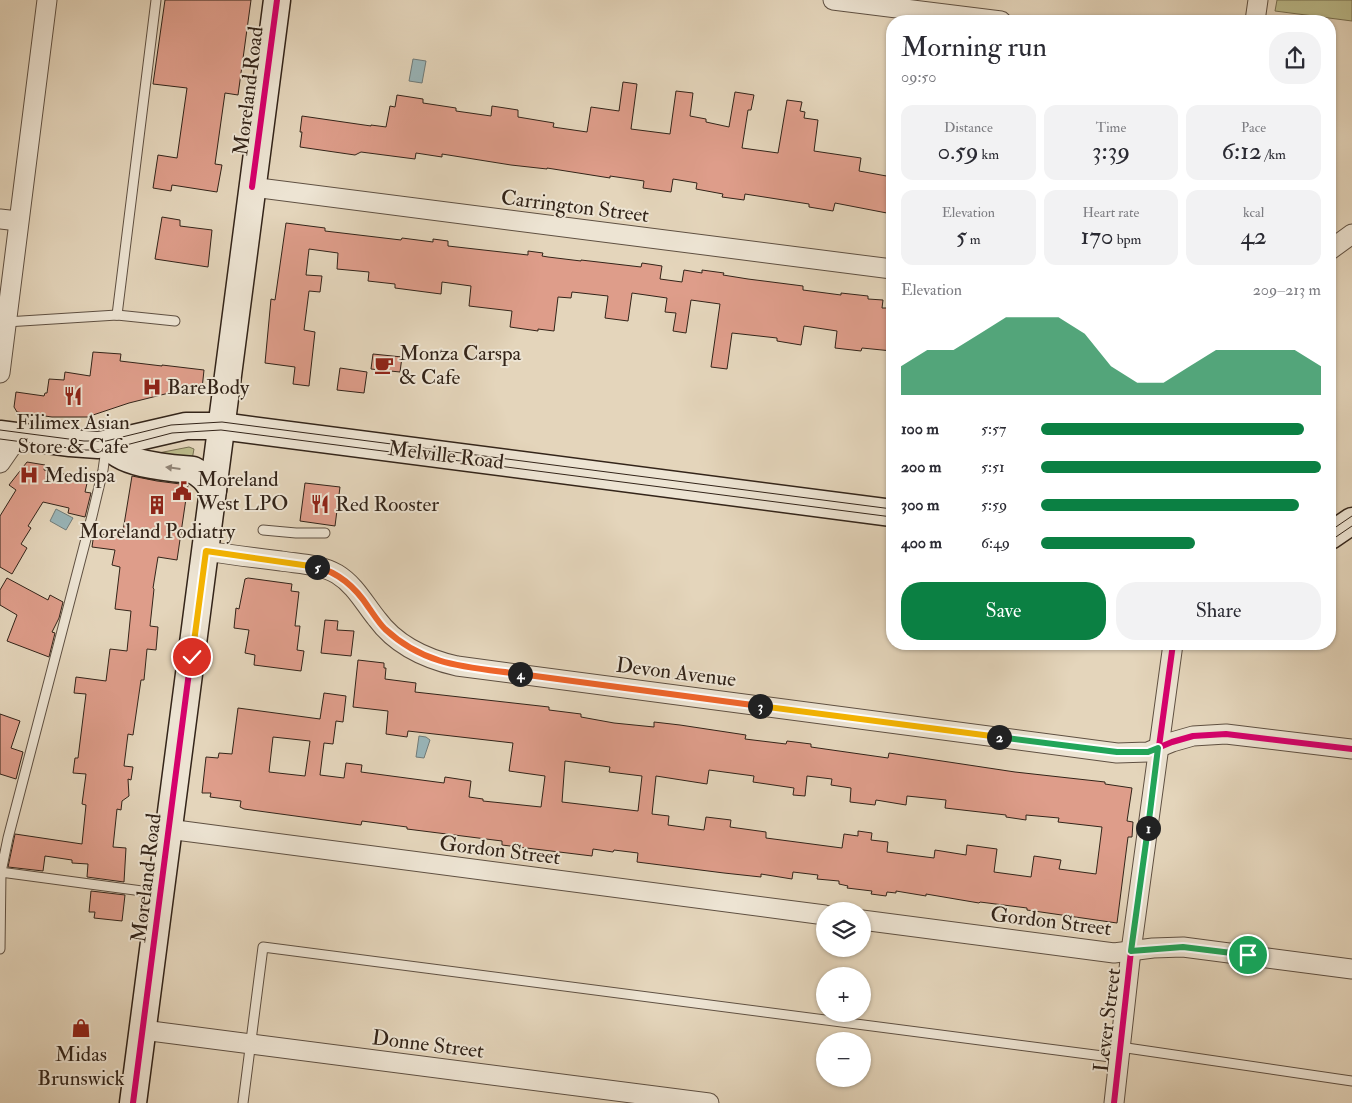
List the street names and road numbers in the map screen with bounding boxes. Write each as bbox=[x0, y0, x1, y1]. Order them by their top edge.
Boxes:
street label: Moreland Road bbox=[227, 24, 270, 157]
street label: Carrington Street bbox=[499, 184, 651, 229]
street label: Melville Road bbox=[386, 435, 506, 476]
street label: Devon Avenue bbox=[614, 652, 738, 693]
street label: Moreland Road bbox=[125, 811, 168, 944]
street label: Gordon Street bbox=[438, 830, 562, 871]
street label: Gordon Street bbox=[989, 901, 1113, 942]
street label: Lever Street bbox=[1088, 966, 1127, 1074]
street label: Donne Street bbox=[370, 1024, 486, 1065]

